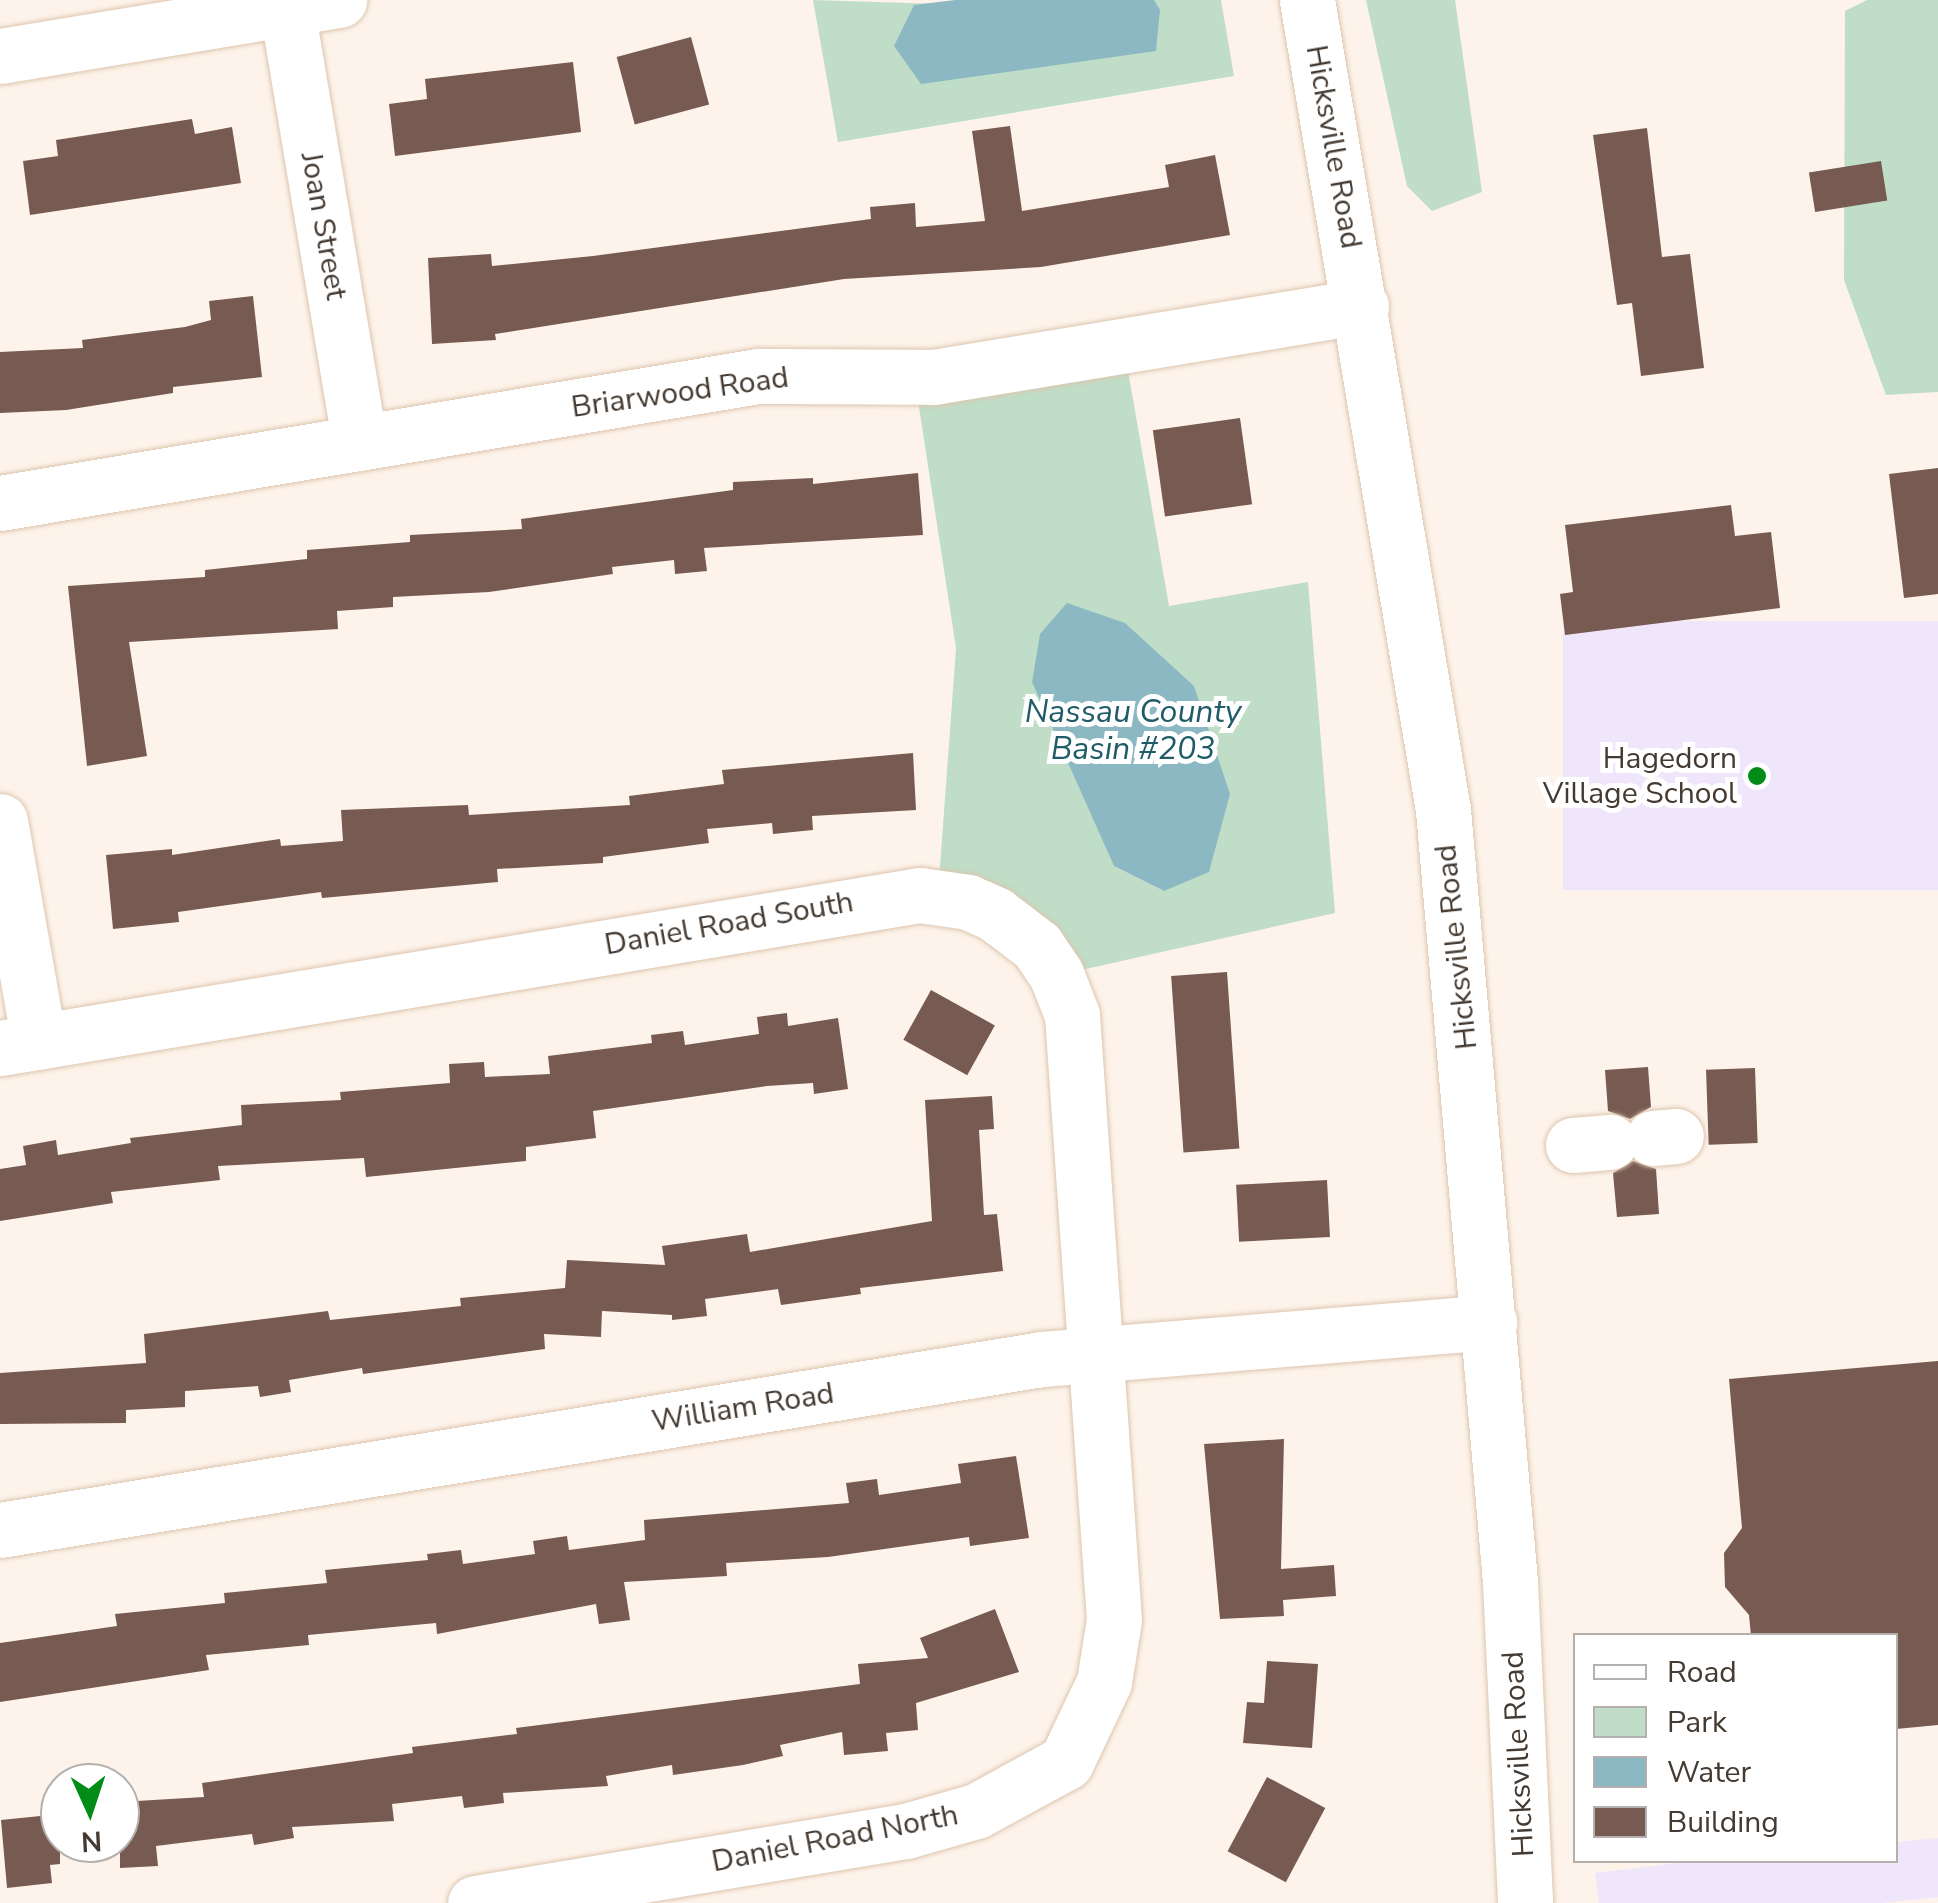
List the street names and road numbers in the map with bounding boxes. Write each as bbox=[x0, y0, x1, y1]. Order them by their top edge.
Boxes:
street label: Hicksville Road bbox=[1297, 42, 1369, 252]
street label: Joan Street bbox=[292, 150, 354, 302]
street label: Briarwood Road bbox=[569, 360, 791, 426]
street label: Hicksville Road bbox=[1428, 843, 1486, 1051]
street label: Daniel Road South bbox=[602, 884, 856, 964]
street label: William Road bbox=[649, 1376, 837, 1440]
street label: Hicksville Road bbox=[1496, 1650, 1542, 1858]
street label: Daniel Road North bbox=[709, 1797, 961, 1881]

